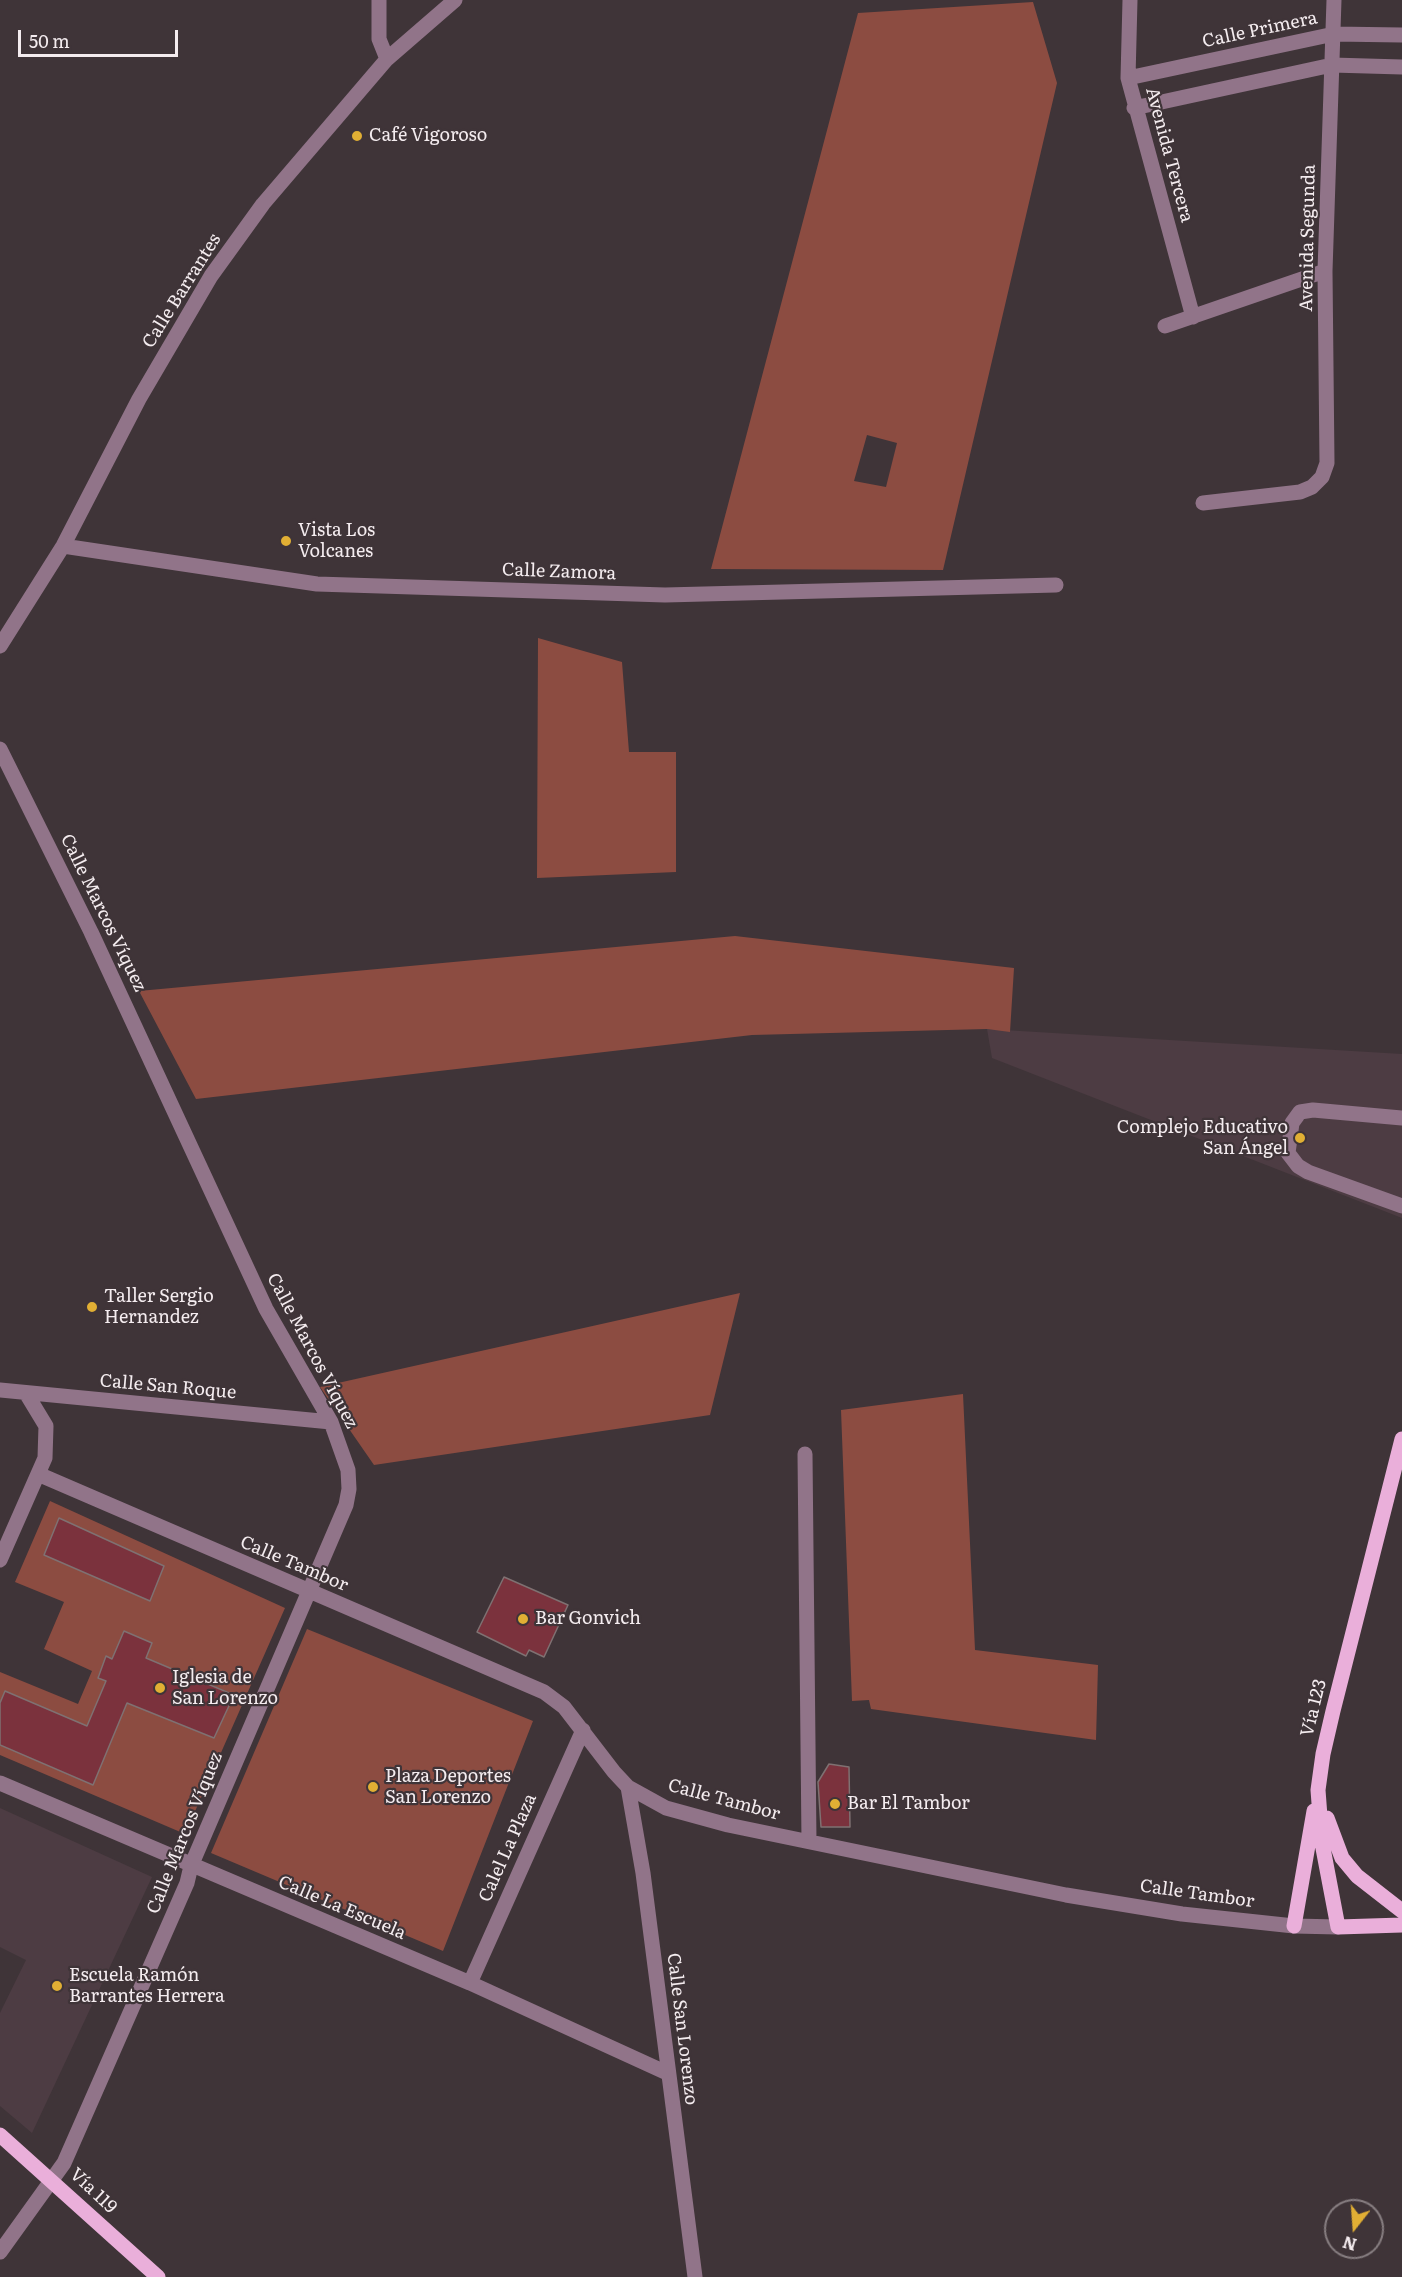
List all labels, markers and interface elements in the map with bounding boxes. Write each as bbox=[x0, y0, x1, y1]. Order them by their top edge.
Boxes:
street label: Calle Primera bbox=[1201, 7, 1319, 53]
scale bar bbox=[21, 18, 182, 56]
text: 50 m bbox=[29, 27, 70, 54]
street label: Avenida Tercera bbox=[1141, 85, 1197, 225]
place label: Café Vigoroso bbox=[369, 125, 487, 147]
marker: Café Vigoroso bbox=[350, 129, 364, 143]
street label: Avenida Segunda bbox=[1296, 164, 1320, 312]
street label: Calle Barrantes bbox=[138, 230, 226, 352]
place label: Vista Los Volcanes bbox=[298, 520, 375, 562]
marker: Vista Los Volcanes bbox=[279, 534, 293, 548]
street label: Calle Zamora bbox=[502, 559, 616, 585]
street label: Calle Marcos Víquez bbox=[55, 831, 151, 995]
place label: Complejo Educativo San Ángel bbox=[1117, 1117, 1288, 1160]
marker: Complejo Educativo San Ángel bbox=[1293, 1131, 1307, 1145]
street label: Calle Marcos Víquez bbox=[262, 1270, 362, 1432]
place label: Taller Sergio Hernandez bbox=[104, 1286, 214, 1328]
marker: Taller Sergio Hernandez bbox=[85, 1300, 99, 1314]
street label: Calle San Roque bbox=[99, 1370, 237, 1404]
street label: Calle Tambor bbox=[237, 1532, 351, 1596]
place label: Bar Gonvich bbox=[535, 1608, 641, 1630]
marker: Bar Gonvich bbox=[516, 1612, 530, 1626]
place label: Iglesia de San Lorenzo bbox=[172, 1667, 278, 1710]
street label: Vía 123 bbox=[1296, 1677, 1332, 1739]
marker: Iglesia de San Lorenzo bbox=[153, 1681, 167, 1695]
street label: Calle Marcos Víquez bbox=[143, 1749, 227, 1917]
place label: Plaza Deportes San Lorenzo bbox=[385, 1766, 511, 1808]
street label: Calle Tambor bbox=[666, 1775, 782, 1825]
marker: Plaza Deportes San Lorenzo bbox=[366, 1780, 380, 1794]
street label: Calel La Plaza bbox=[474, 1790, 542, 1906]
place label: Bar El Tambor bbox=[847, 1793, 970, 1815]
marker: Bar El Tambor bbox=[828, 1797, 842, 1811]
street label: Calle La Escuela bbox=[275, 1871, 409, 1945]
street label: Calle Tambor bbox=[1138, 1875, 1256, 1913]
street label: Calle San Lorenzo bbox=[662, 1952, 702, 2106]
place label: Escuela Ramón Barrantes Herrera bbox=[69, 1965, 225, 2008]
marker: Escuela Ramón Barrantes Herrera bbox=[50, 1979, 64, 1993]
street label: Vía 119 bbox=[65, 2164, 121, 2218]
north arrow bbox=[1324, 2199, 1384, 2259]
text: N bbox=[1339, 2231, 1359, 2258]

